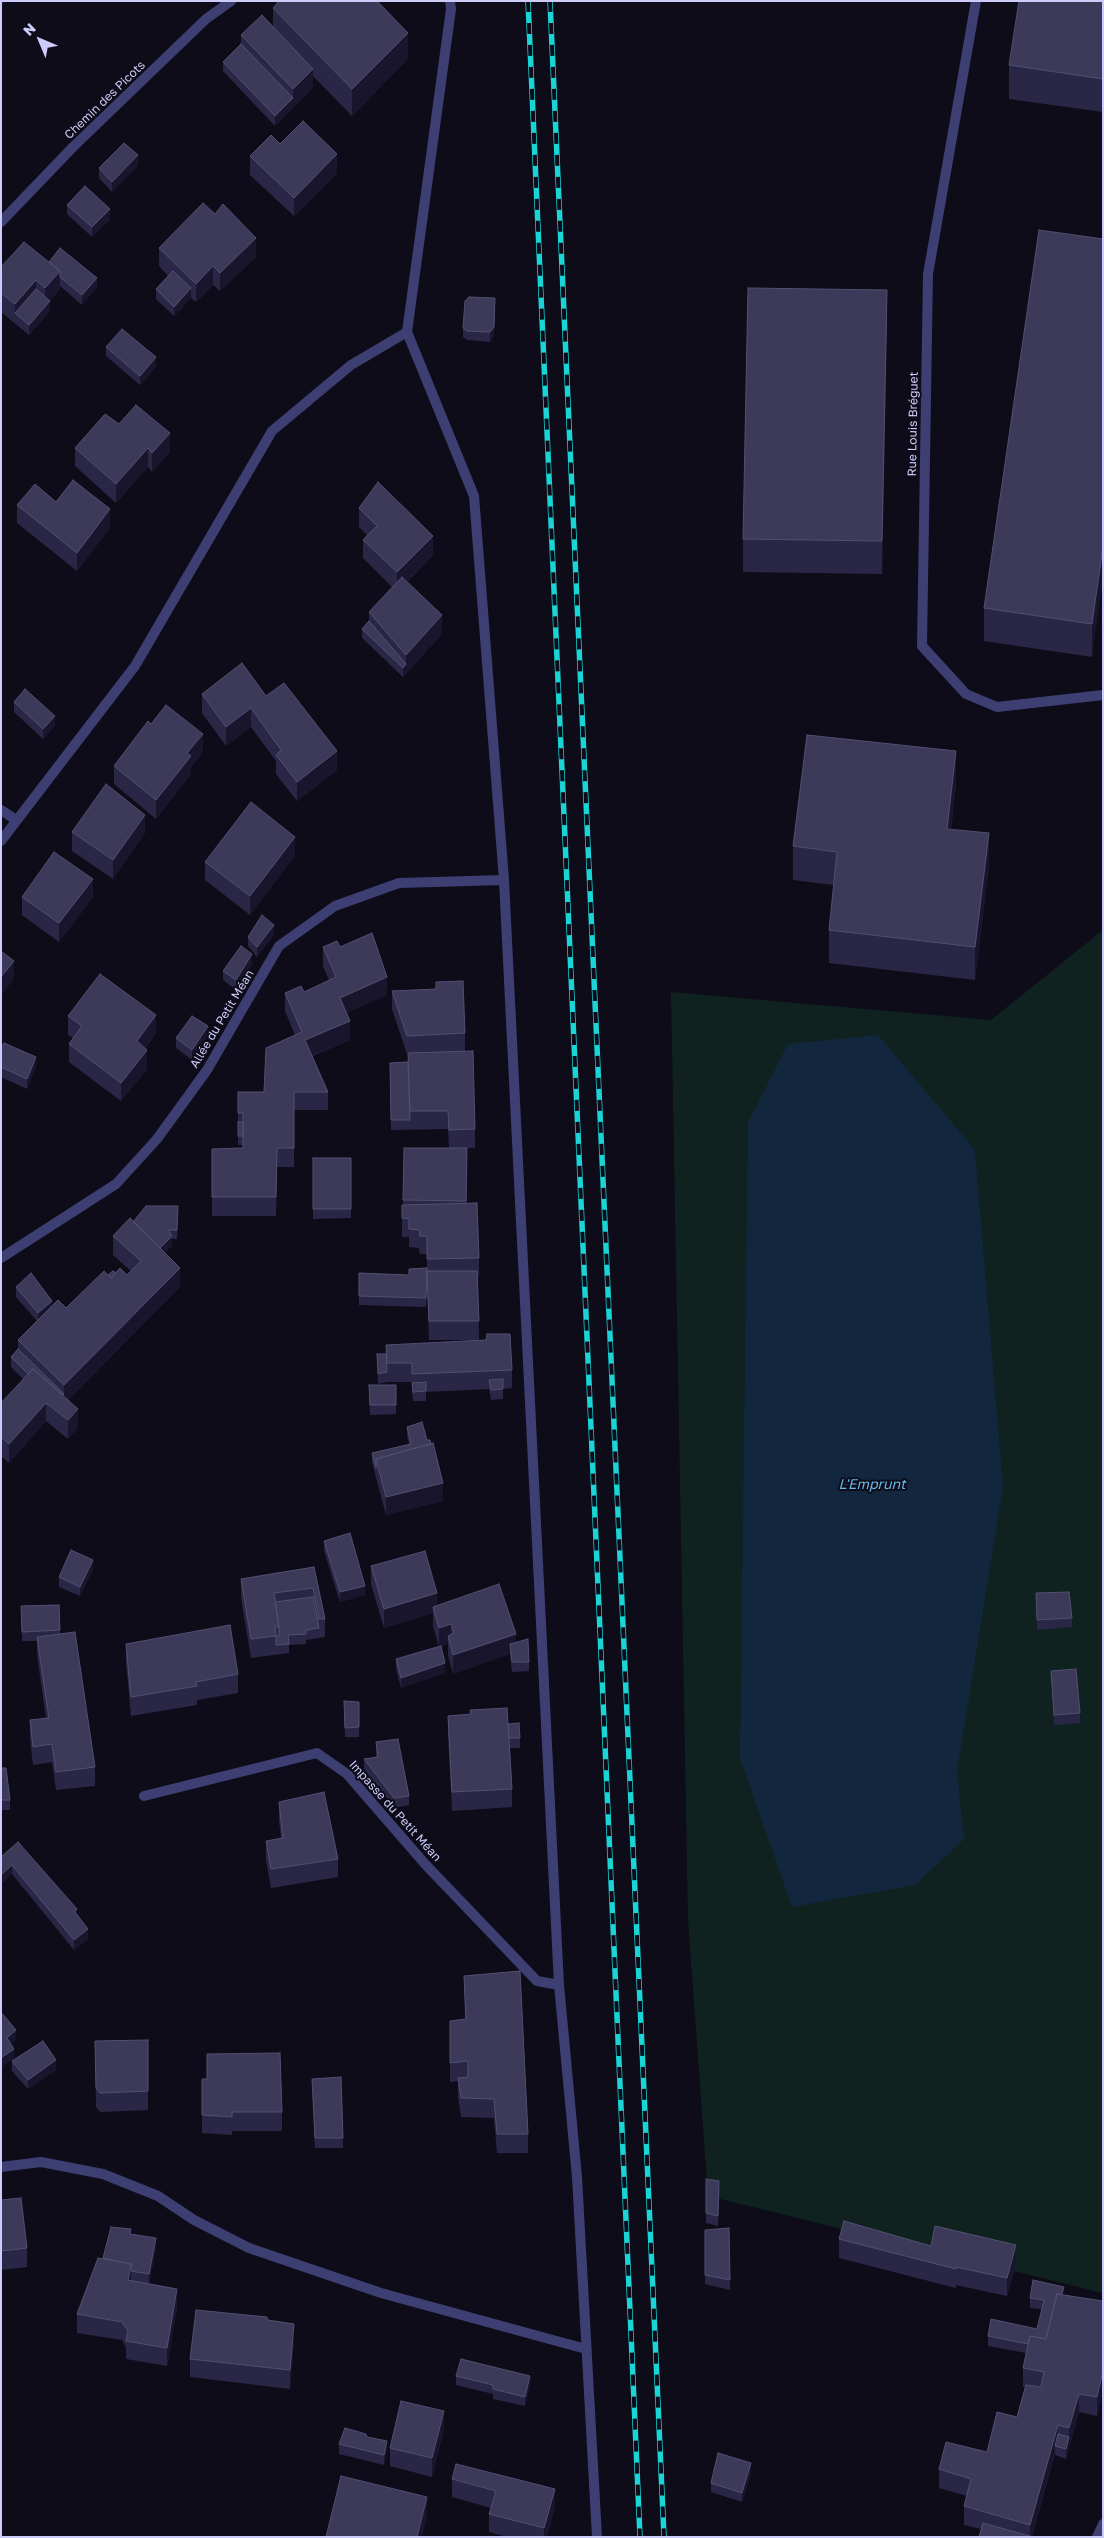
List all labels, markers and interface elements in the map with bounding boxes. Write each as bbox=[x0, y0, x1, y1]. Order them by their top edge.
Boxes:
north arrow bbox=[15, 15, 65, 65]
text: N bbox=[19, 19, 39, 39]
street label: Chemin des Picots bbox=[62, 58, 148, 142]
street label: Rue Louis Bréguet bbox=[905, 371, 921, 477]
street label: Allée du Petit Méan bbox=[187, 967, 257, 1071]
water label: L'Emprunt bbox=[838, 1477, 906, 1493]
street label: Impasse du Petit Méan bbox=[346, 1758, 444, 1864]

